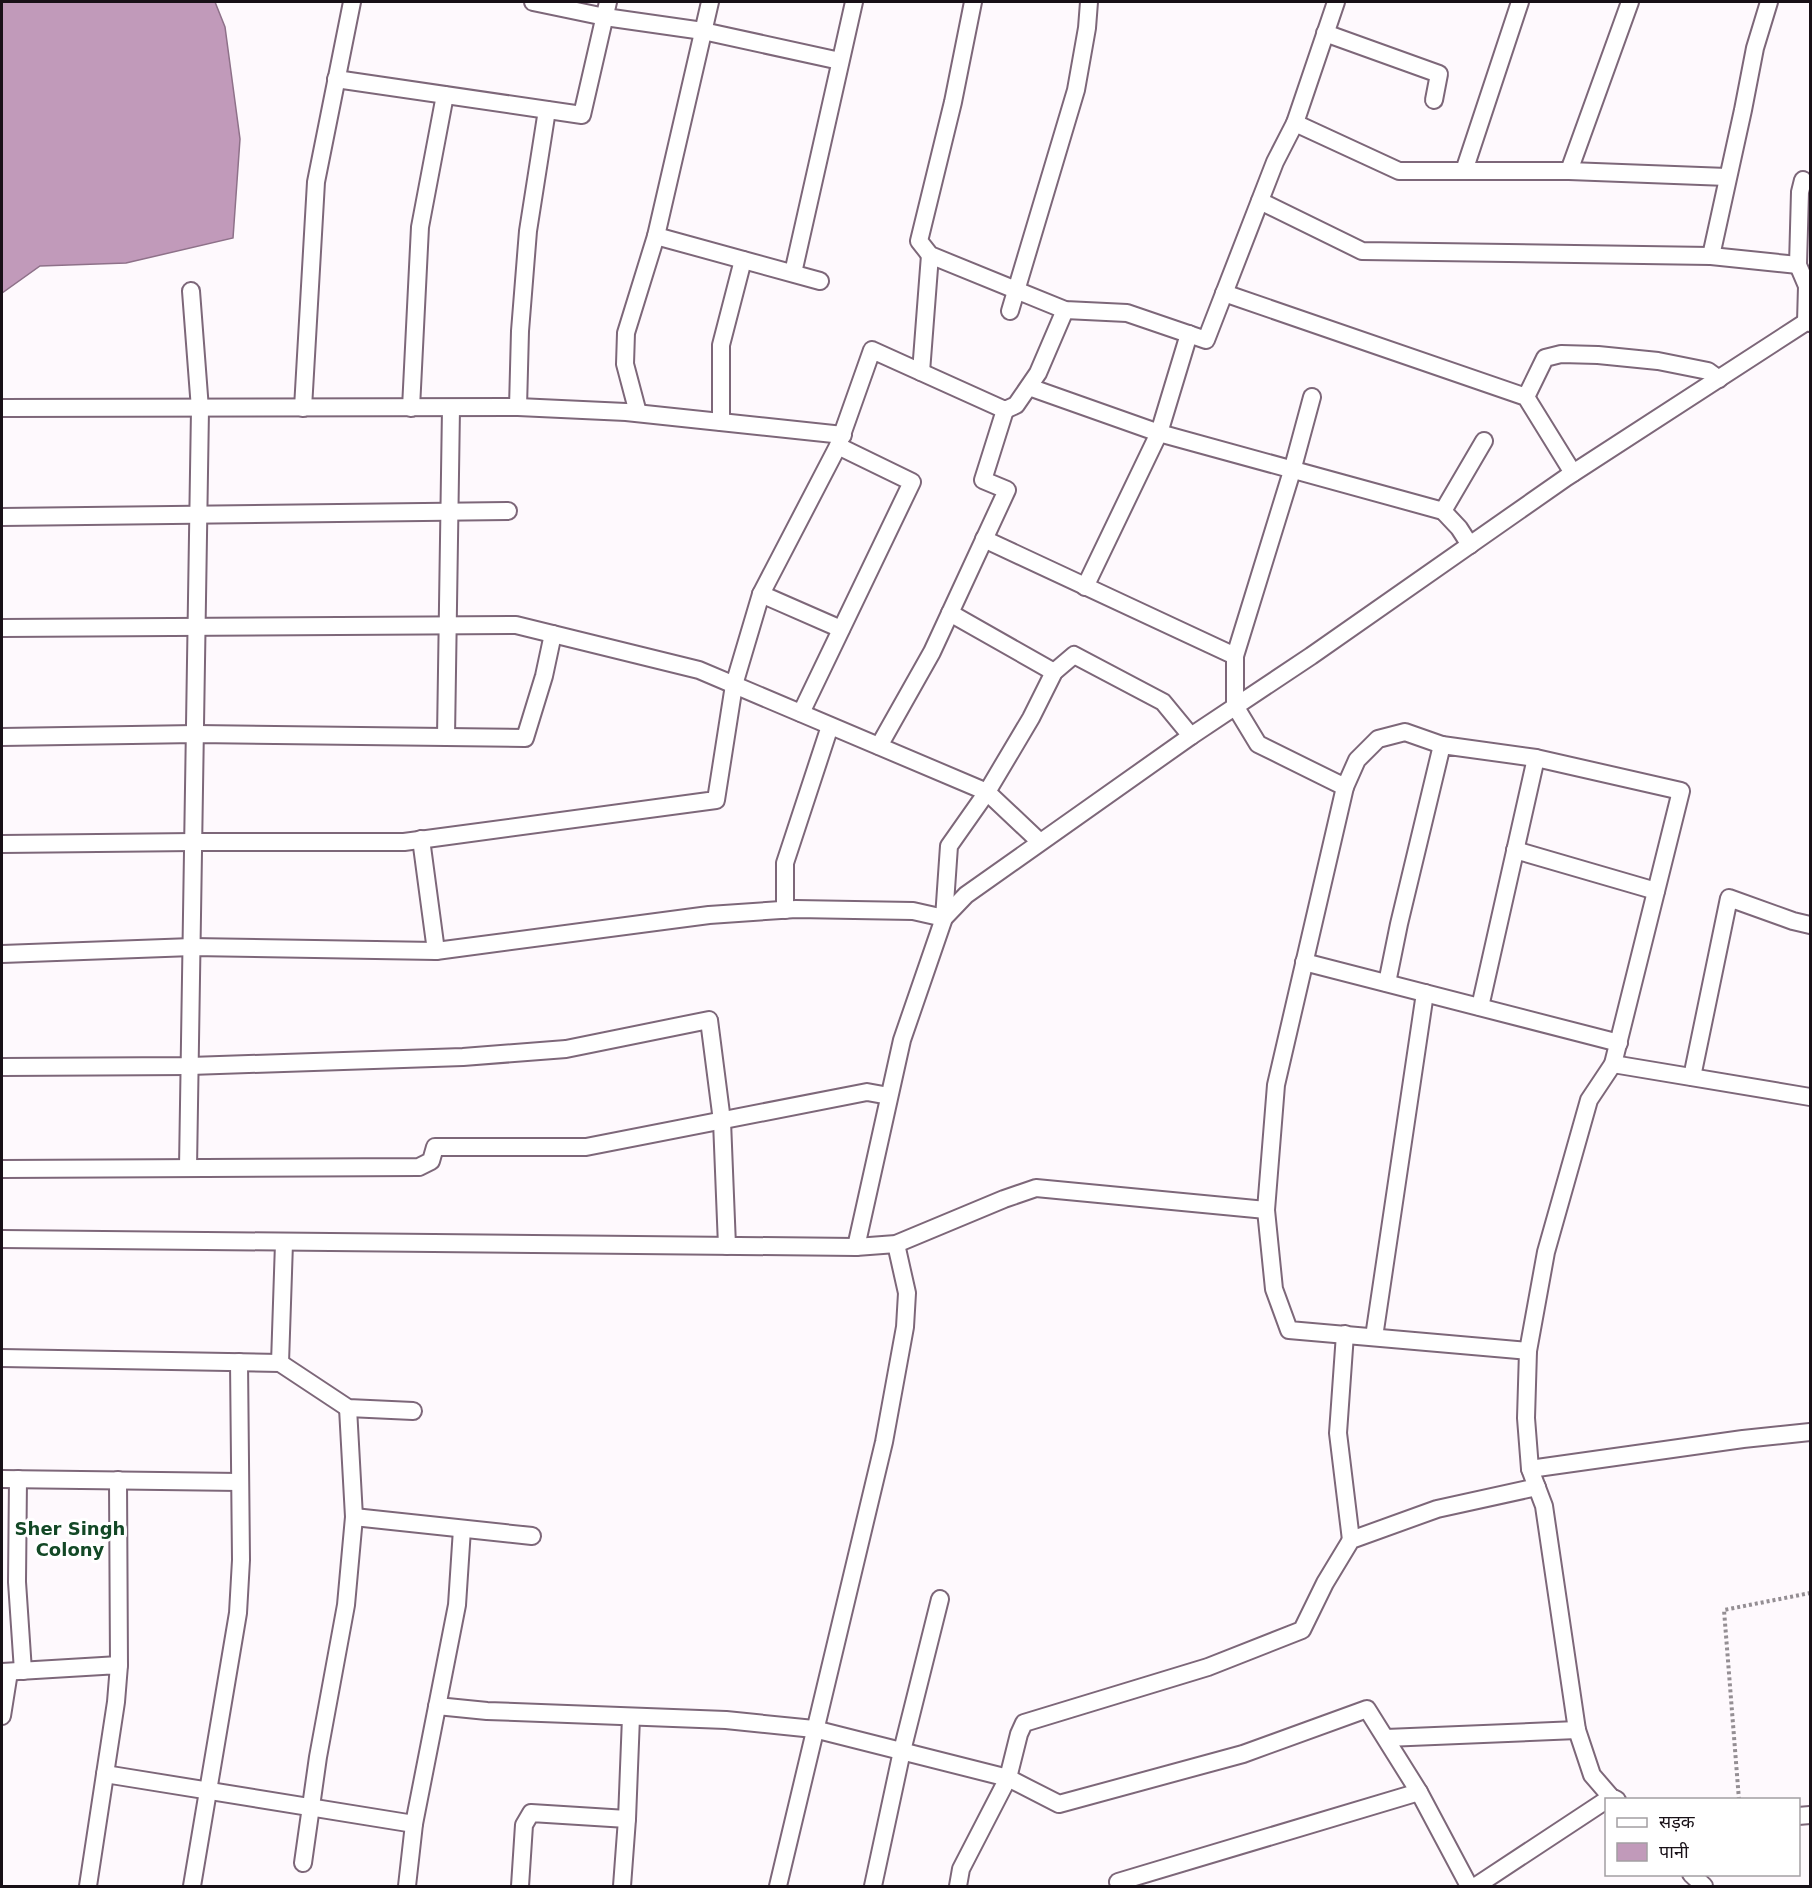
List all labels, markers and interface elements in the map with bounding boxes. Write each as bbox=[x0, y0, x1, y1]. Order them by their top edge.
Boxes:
district label: Sher Singh Colony bbox=[15, 1518, 125, 1560]
legend bbox=[1605, 1798, 1800, 1876]
text: सड़क bbox=[1659, 1811, 1696, 1832]
text: पानी bbox=[1659, 1841, 1689, 1862]

